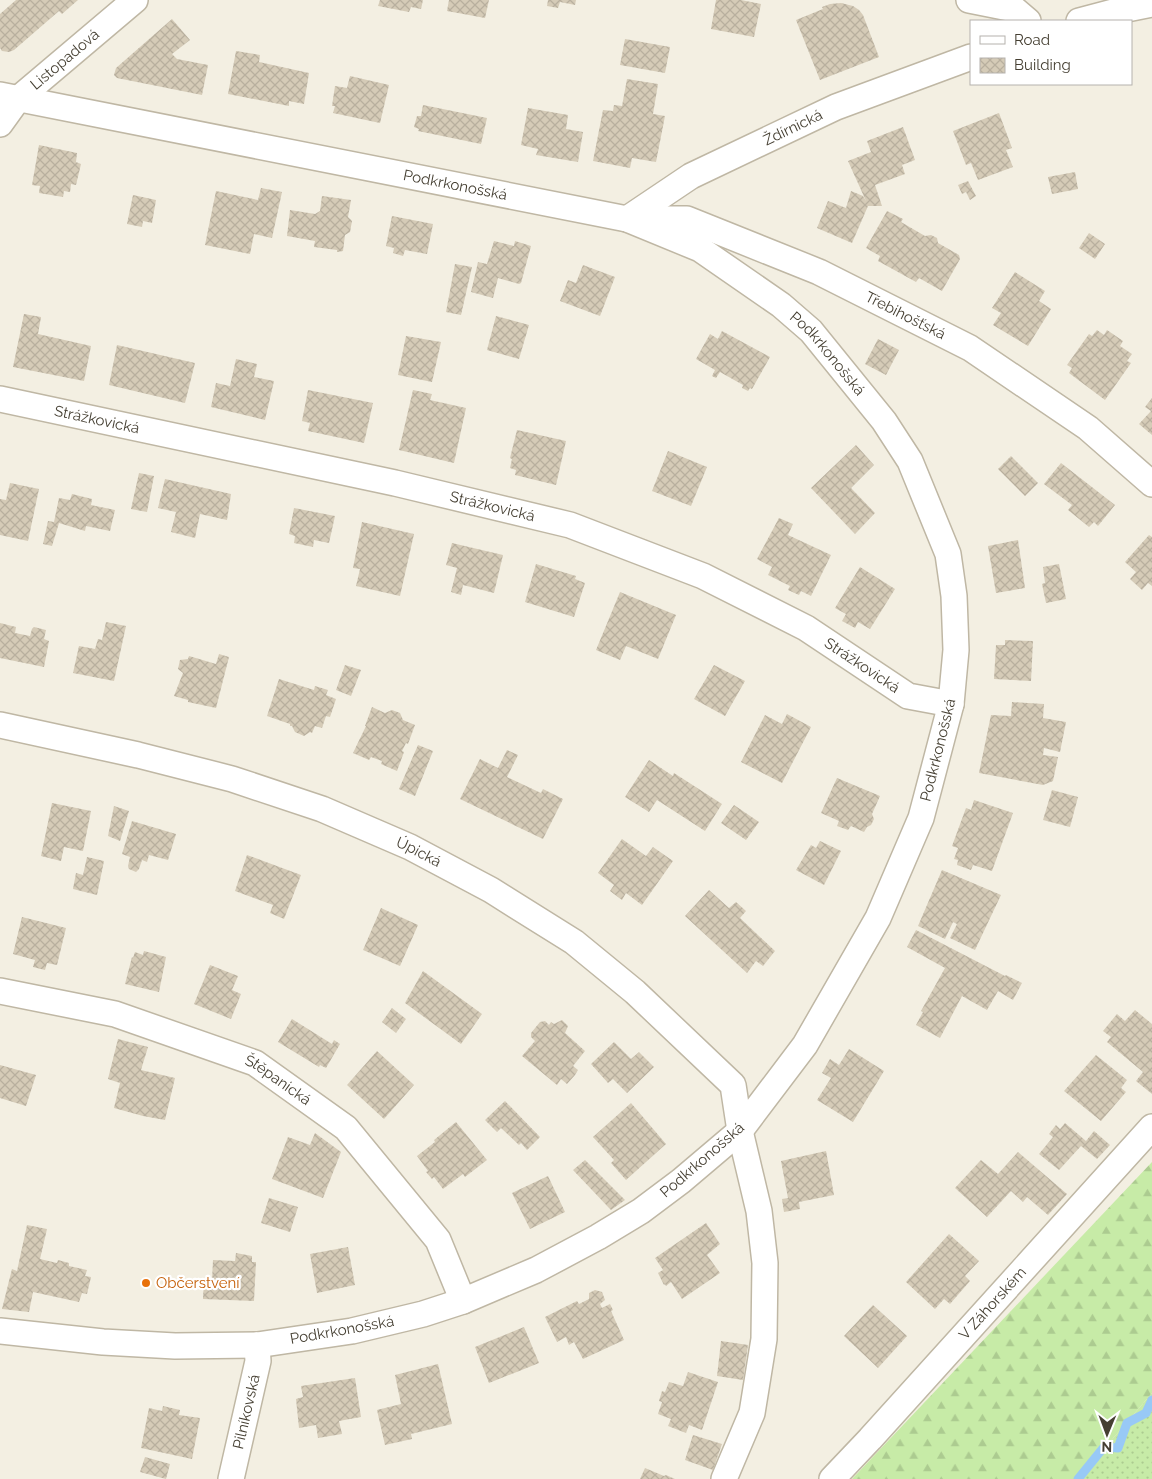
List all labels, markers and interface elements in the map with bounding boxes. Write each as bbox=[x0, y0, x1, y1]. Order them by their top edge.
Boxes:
legend bbox=[970, 20, 1132, 85]
street label: Listopadová bbox=[27, 25, 103, 94]
text: Road bbox=[1014, 31, 1050, 49]
text: Building bbox=[1014, 56, 1071, 74]
street label: Ždírnická bbox=[760, 106, 825, 149]
street label: Podkrkonošská bbox=[402, 166, 509, 204]
street label: Třebihošťská bbox=[862, 288, 949, 343]
street label: Podkrkonošská bbox=[786, 308, 869, 399]
street label: Strážkovická bbox=[53, 402, 141, 437]
street label: Strážkovická bbox=[448, 488, 537, 525]
street label: Strážkovická bbox=[821, 634, 903, 697]
street label: Podkrkonošská bbox=[917, 697, 959, 803]
street label: Úpická bbox=[394, 833, 444, 871]
street label: Štěpanická bbox=[243, 1050, 314, 1109]
street label: Podkrkonošská bbox=[656, 1119, 748, 1201]
street label: V Záhorském bbox=[955, 1263, 1030, 1343]
place label: Občerstvení bbox=[156, 1274, 240, 1292]
marker: Občerstvení bbox=[140, 1277, 152, 1289]
street label: Podkrkonošská bbox=[289, 1312, 395, 1348]
street label: Pilníkovská bbox=[229, 1373, 264, 1451]
north arrow bbox=[1082, 1409, 1132, 1459]
text: N bbox=[1101, 1439, 1112, 1455]

